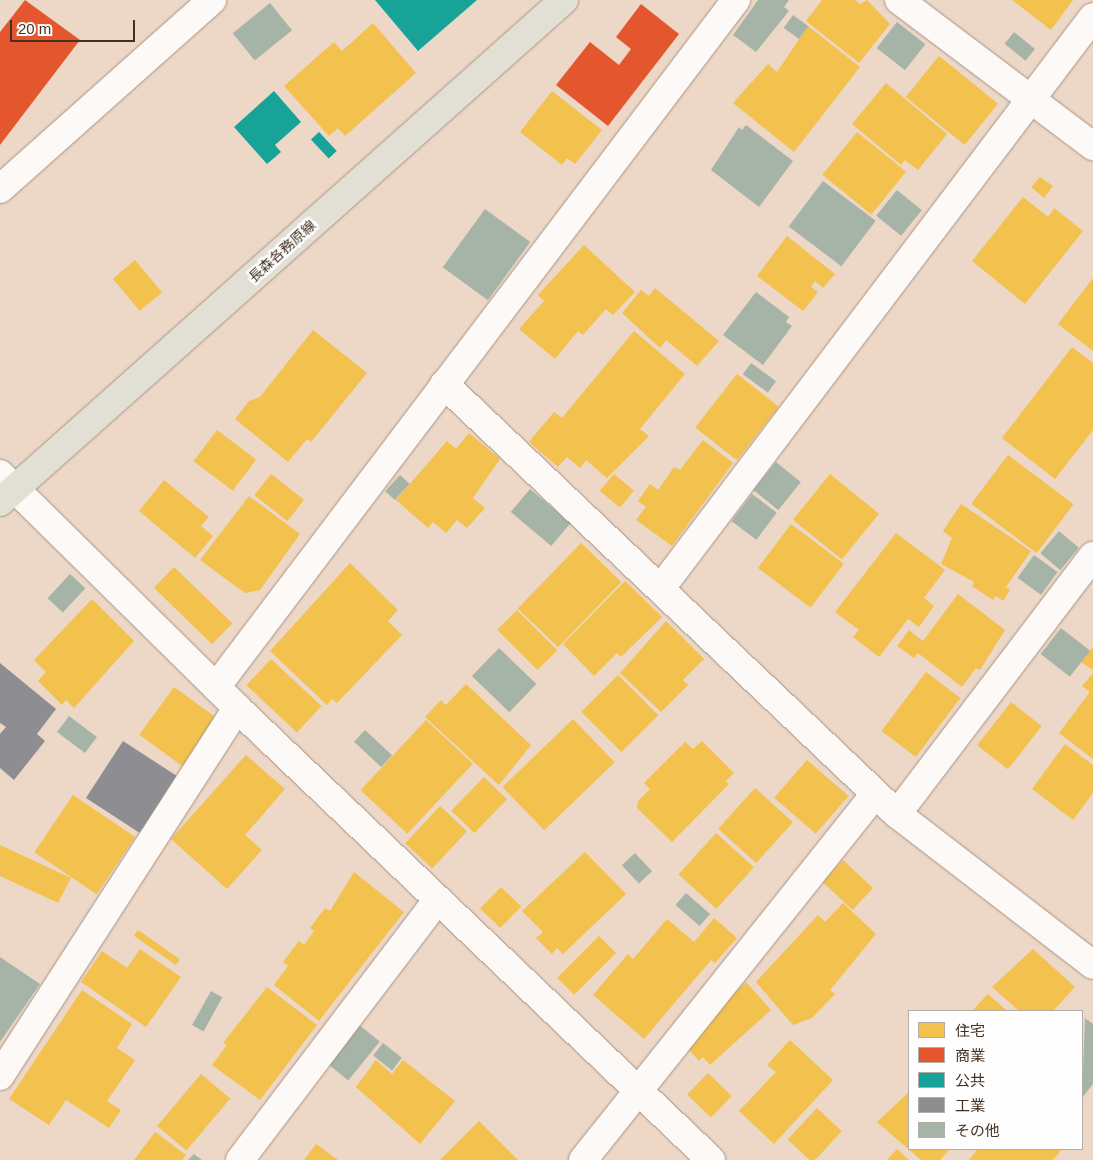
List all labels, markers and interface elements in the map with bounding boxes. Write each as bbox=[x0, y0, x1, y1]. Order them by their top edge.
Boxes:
scale bar bbox=[12, 10, 138, 42]
text: 20 m bbox=[18, 20, 51, 37]
street label: 長森各務原線 bbox=[245, 217, 319, 285]
legend bbox=[908, 1010, 1083, 1150]
text: 住宅 bbox=[955, 1022, 985, 1039]
text: 商業 bbox=[955, 1047, 985, 1064]
text: 公共 bbox=[955, 1072, 985, 1089]
text: 工業 bbox=[955, 1097, 985, 1114]
text: その他 bbox=[955, 1122, 1000, 1139]

